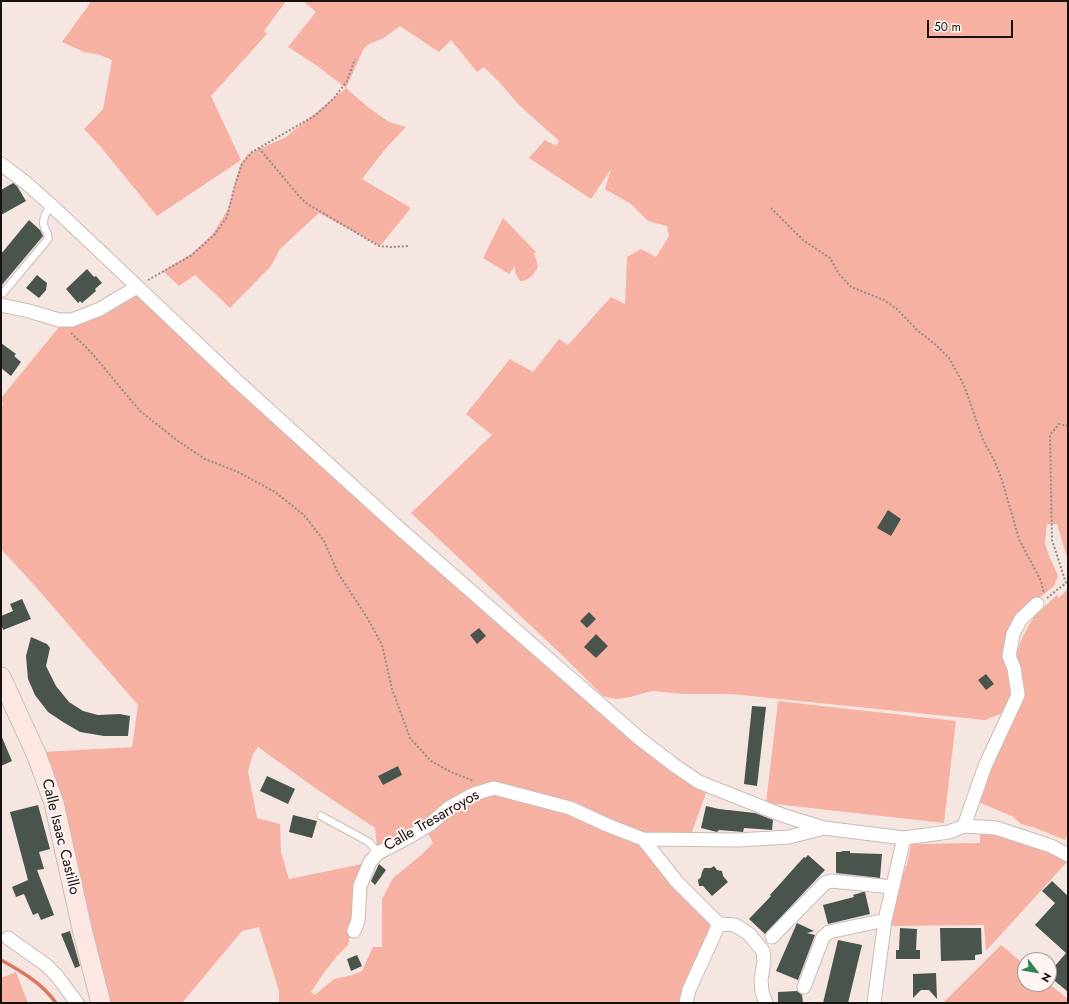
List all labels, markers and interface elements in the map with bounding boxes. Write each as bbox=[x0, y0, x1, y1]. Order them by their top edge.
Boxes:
scale bar bbox=[929, 12, 1015, 38]
text: 50 m bbox=[934, 18, 961, 36]
street label: Calle Isaac Castillo bbox=[37, 777, 83, 897]
street label: Calle Tresarroyos bbox=[381, 786, 483, 856]
north arrow bbox=[1017, 952, 1057, 992]
text: N bbox=[1037, 970, 1056, 986]

